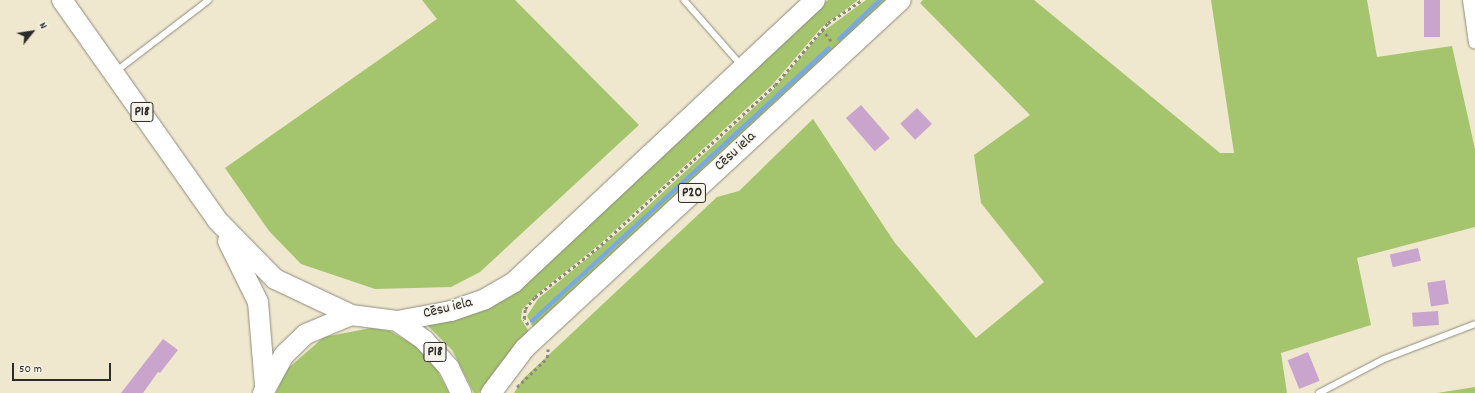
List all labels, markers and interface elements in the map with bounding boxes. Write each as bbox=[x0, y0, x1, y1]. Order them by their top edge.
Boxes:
north arrow bbox=[12, 12, 52, 52]
text: N bbox=[34, 20, 51, 32]
road number: P18 bbox=[130, 100, 154, 124]
street label: Cēsu iela bbox=[712, 128, 760, 176]
road number: P20 bbox=[677, 181, 707, 205]
street label: Cēsu iela bbox=[422, 294, 474, 324]
road number: P18 bbox=[423, 340, 447, 364]
scale bar bbox=[14, 355, 113, 381]
text: 50 m bbox=[19, 361, 42, 378]

